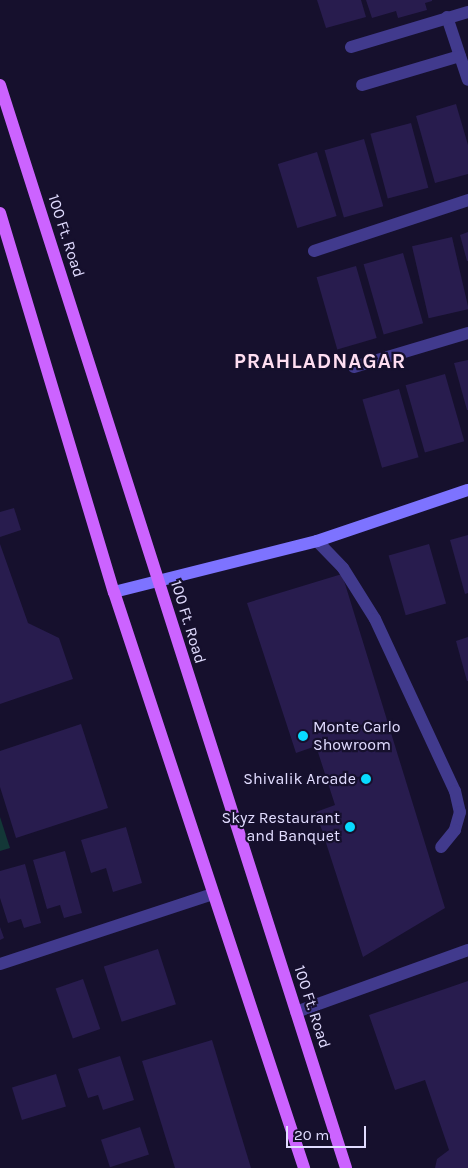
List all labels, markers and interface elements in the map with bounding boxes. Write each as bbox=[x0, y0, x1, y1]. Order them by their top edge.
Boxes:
street label: 100 Ft. Road bbox=[44, 192, 88, 280]
district label: PRAHLADNAGAR bbox=[232, 348, 408, 374]
street label: 100 Ft. Road bbox=[166, 578, 210, 666]
place label: Monte Carlo Showroom bbox=[313, 717, 401, 755]
marker: Monte Carlo Showroom bbox=[297, 730, 309, 742]
place label: Shivalik Arcade bbox=[243, 769, 356, 789]
marker: Shivalik Arcade bbox=[360, 773, 372, 785]
place label: Skyz Restaurant and Banquet bbox=[222, 808, 340, 846]
marker: Skyz Restaurant and Banquet bbox=[344, 821, 356, 833]
street label: 100 Ft. Road bbox=[290, 963, 334, 1051]
scale bar bbox=[288, 1116, 368, 1148]
text: 20 m bbox=[294, 1126, 329, 1144]

